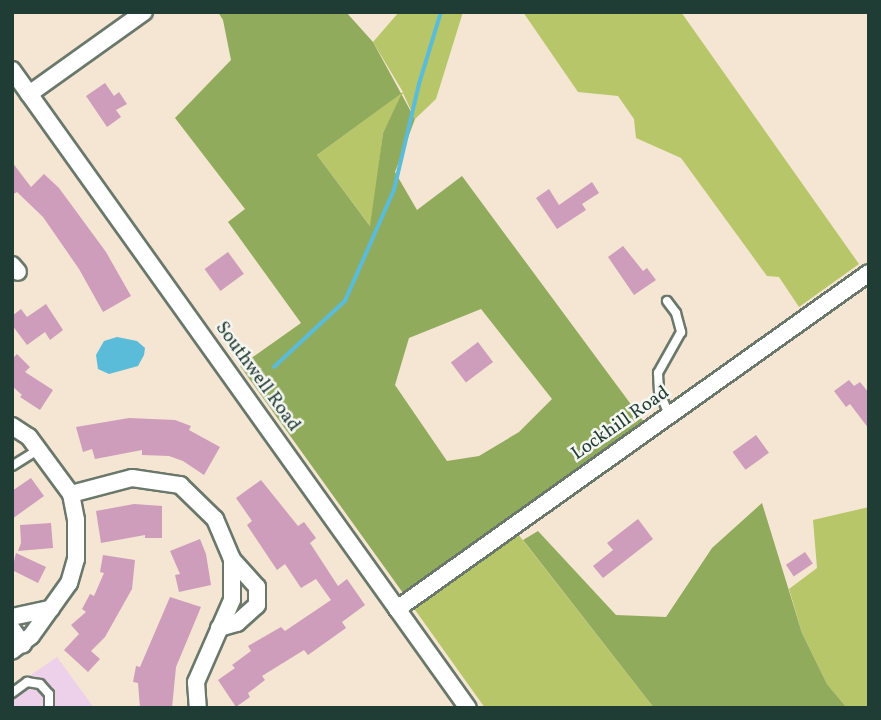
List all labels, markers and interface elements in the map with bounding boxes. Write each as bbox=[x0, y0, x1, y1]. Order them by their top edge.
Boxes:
street label: Southwell Road bbox=[210, 318, 304, 436]
street label: Lockhill Road bbox=[568, 382, 674, 466]

